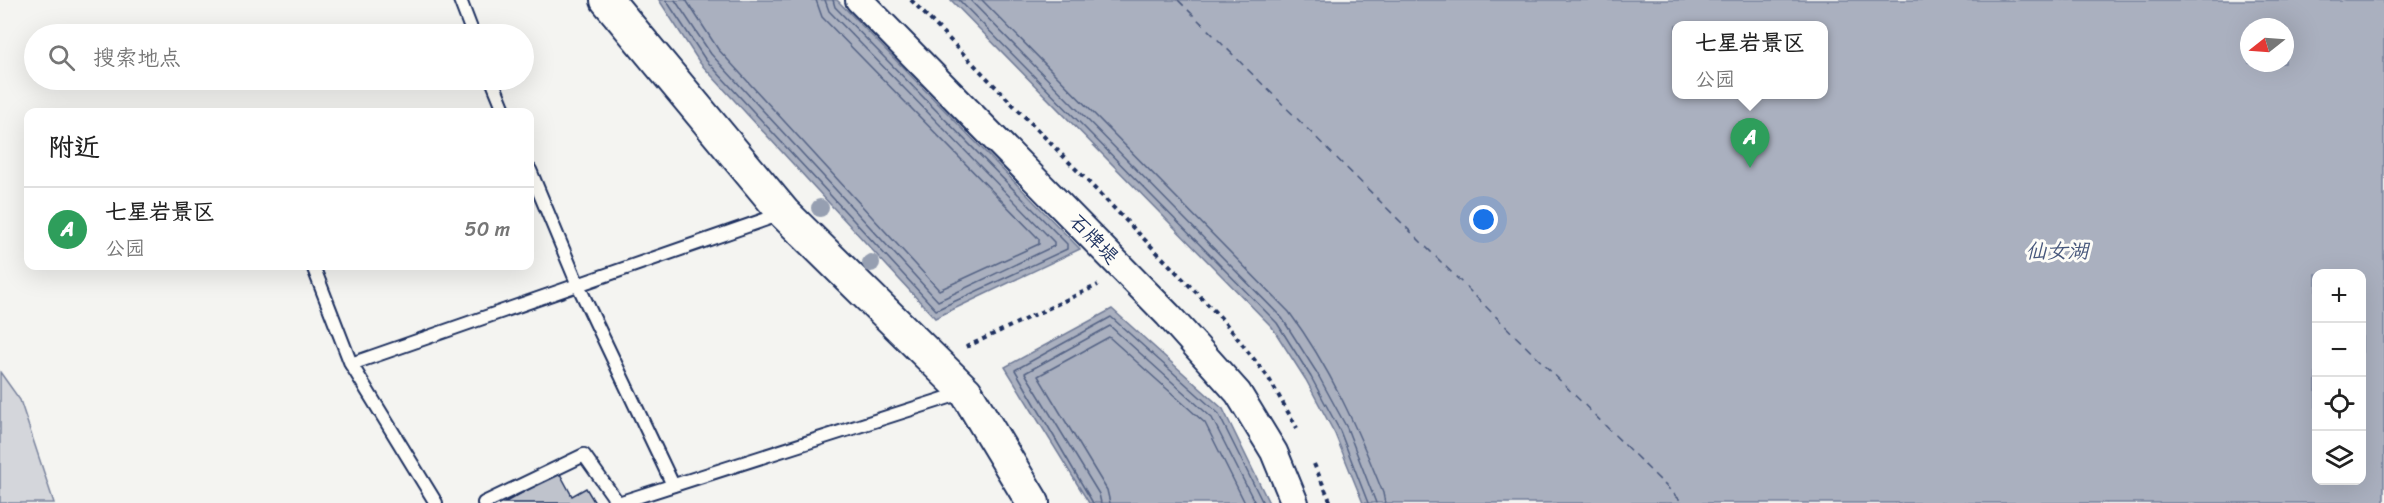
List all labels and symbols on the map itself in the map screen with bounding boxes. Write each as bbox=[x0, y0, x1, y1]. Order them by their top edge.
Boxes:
north arrow bbox=[2240, 18, 2294, 72]
pin: A bbox=[1730, 118, 1770, 168]
street label: 石牌堤 bbox=[1061, 205, 1127, 273]
your location bbox=[1469, 205, 1498, 234]
water label: 仙女湖 bbox=[2026, 232, 2090, 270]

